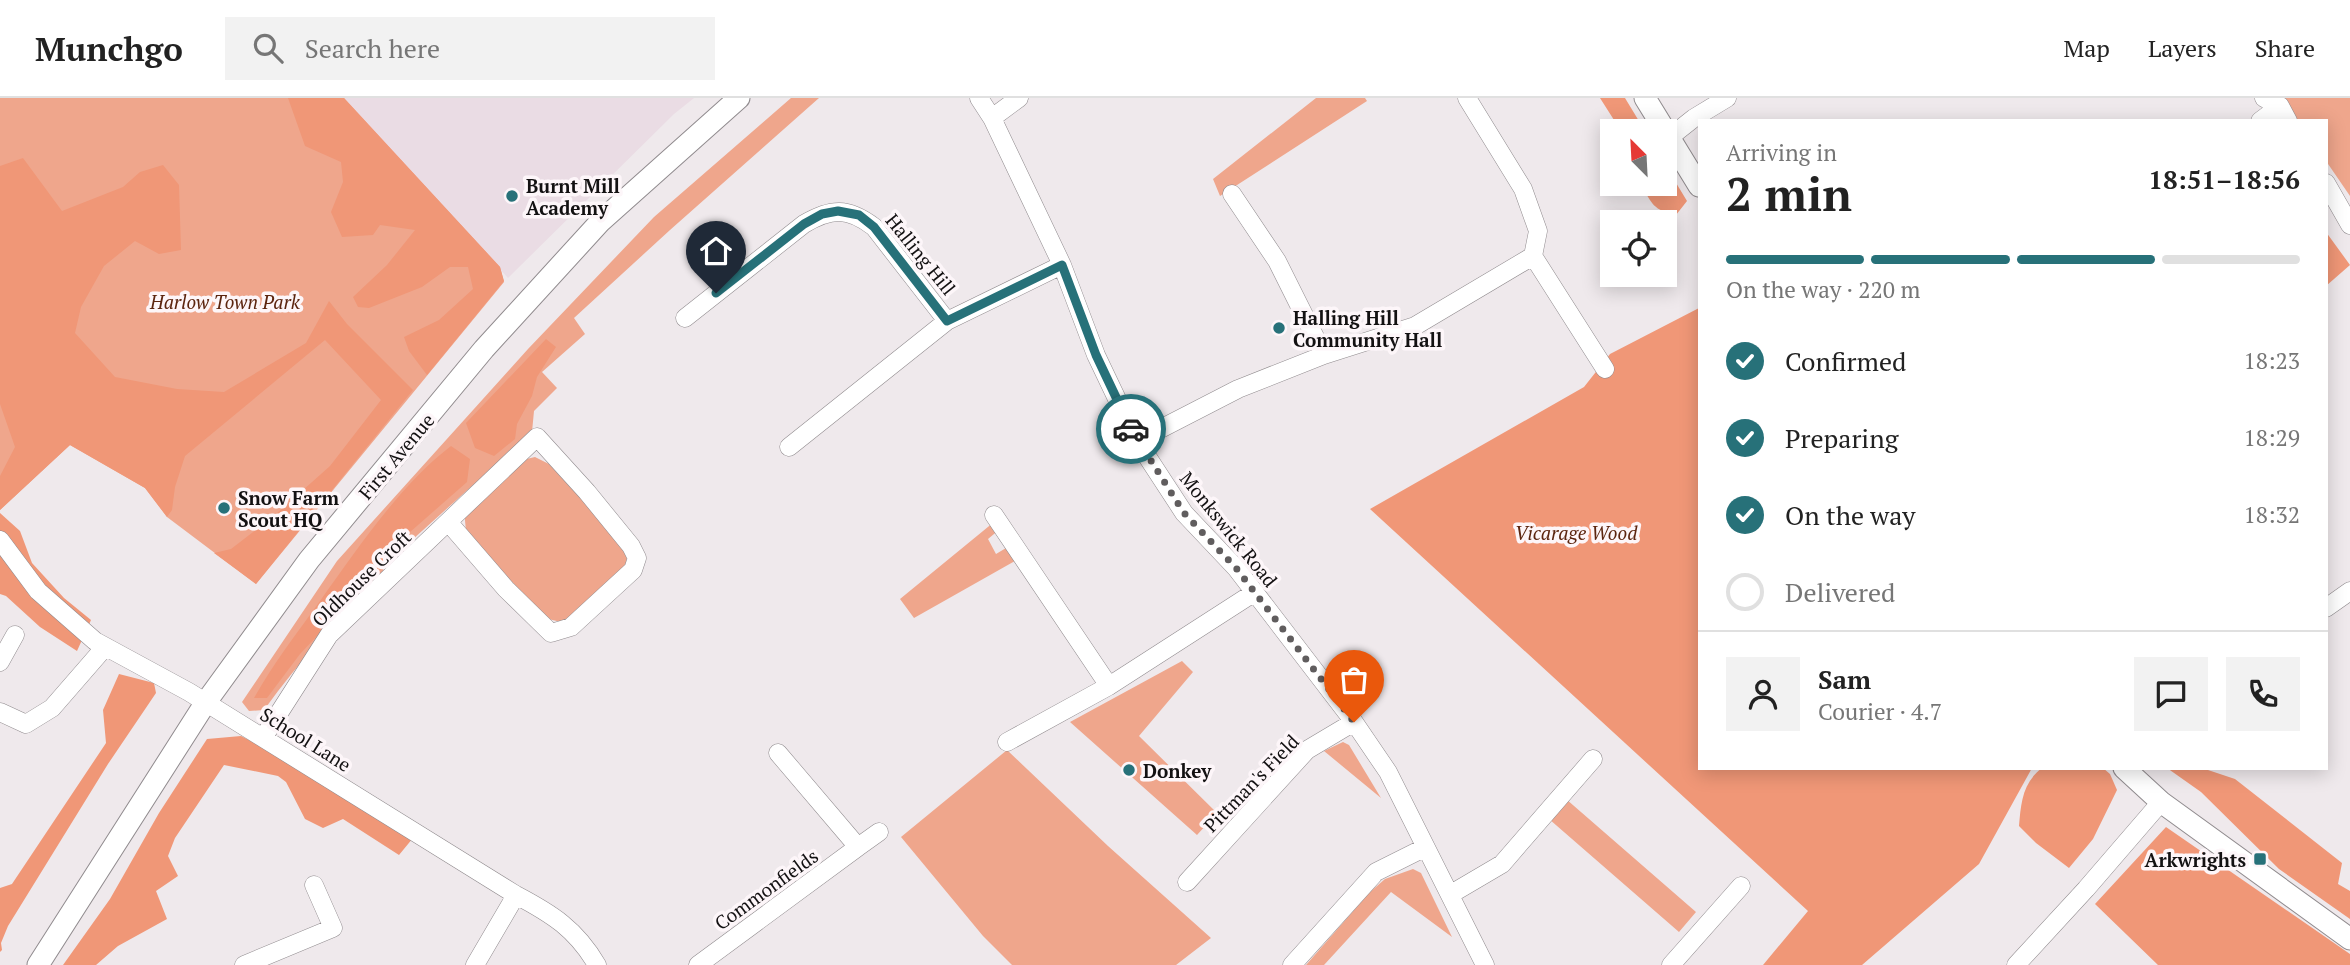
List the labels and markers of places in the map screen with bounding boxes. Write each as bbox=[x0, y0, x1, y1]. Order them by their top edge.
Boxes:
place label: Burnt Mill Academy bbox=[526, 173, 620, 220]
marker: Burnt Mill Academy bbox=[504, 188, 520, 204]
pin bbox=[686, 221, 746, 293]
place label: Halling Hill Community Hall bbox=[1293, 305, 1442, 352]
marker: Halling Hill Community Hall bbox=[1271, 320, 1287, 336]
place label: Snow Farm Scout HQ bbox=[238, 485, 340, 532]
marker: Snow Farm Scout HQ bbox=[216, 500, 232, 516]
pin bbox=[1324, 650, 1384, 722]
place label: Donkey bbox=[1143, 758, 1212, 783]
marker: Donkey bbox=[1121, 762, 1137, 778]
place label: Arkwrights bbox=[2145, 847, 2246, 872]
marker: Arkwrights bbox=[2252, 851, 2268, 867]

